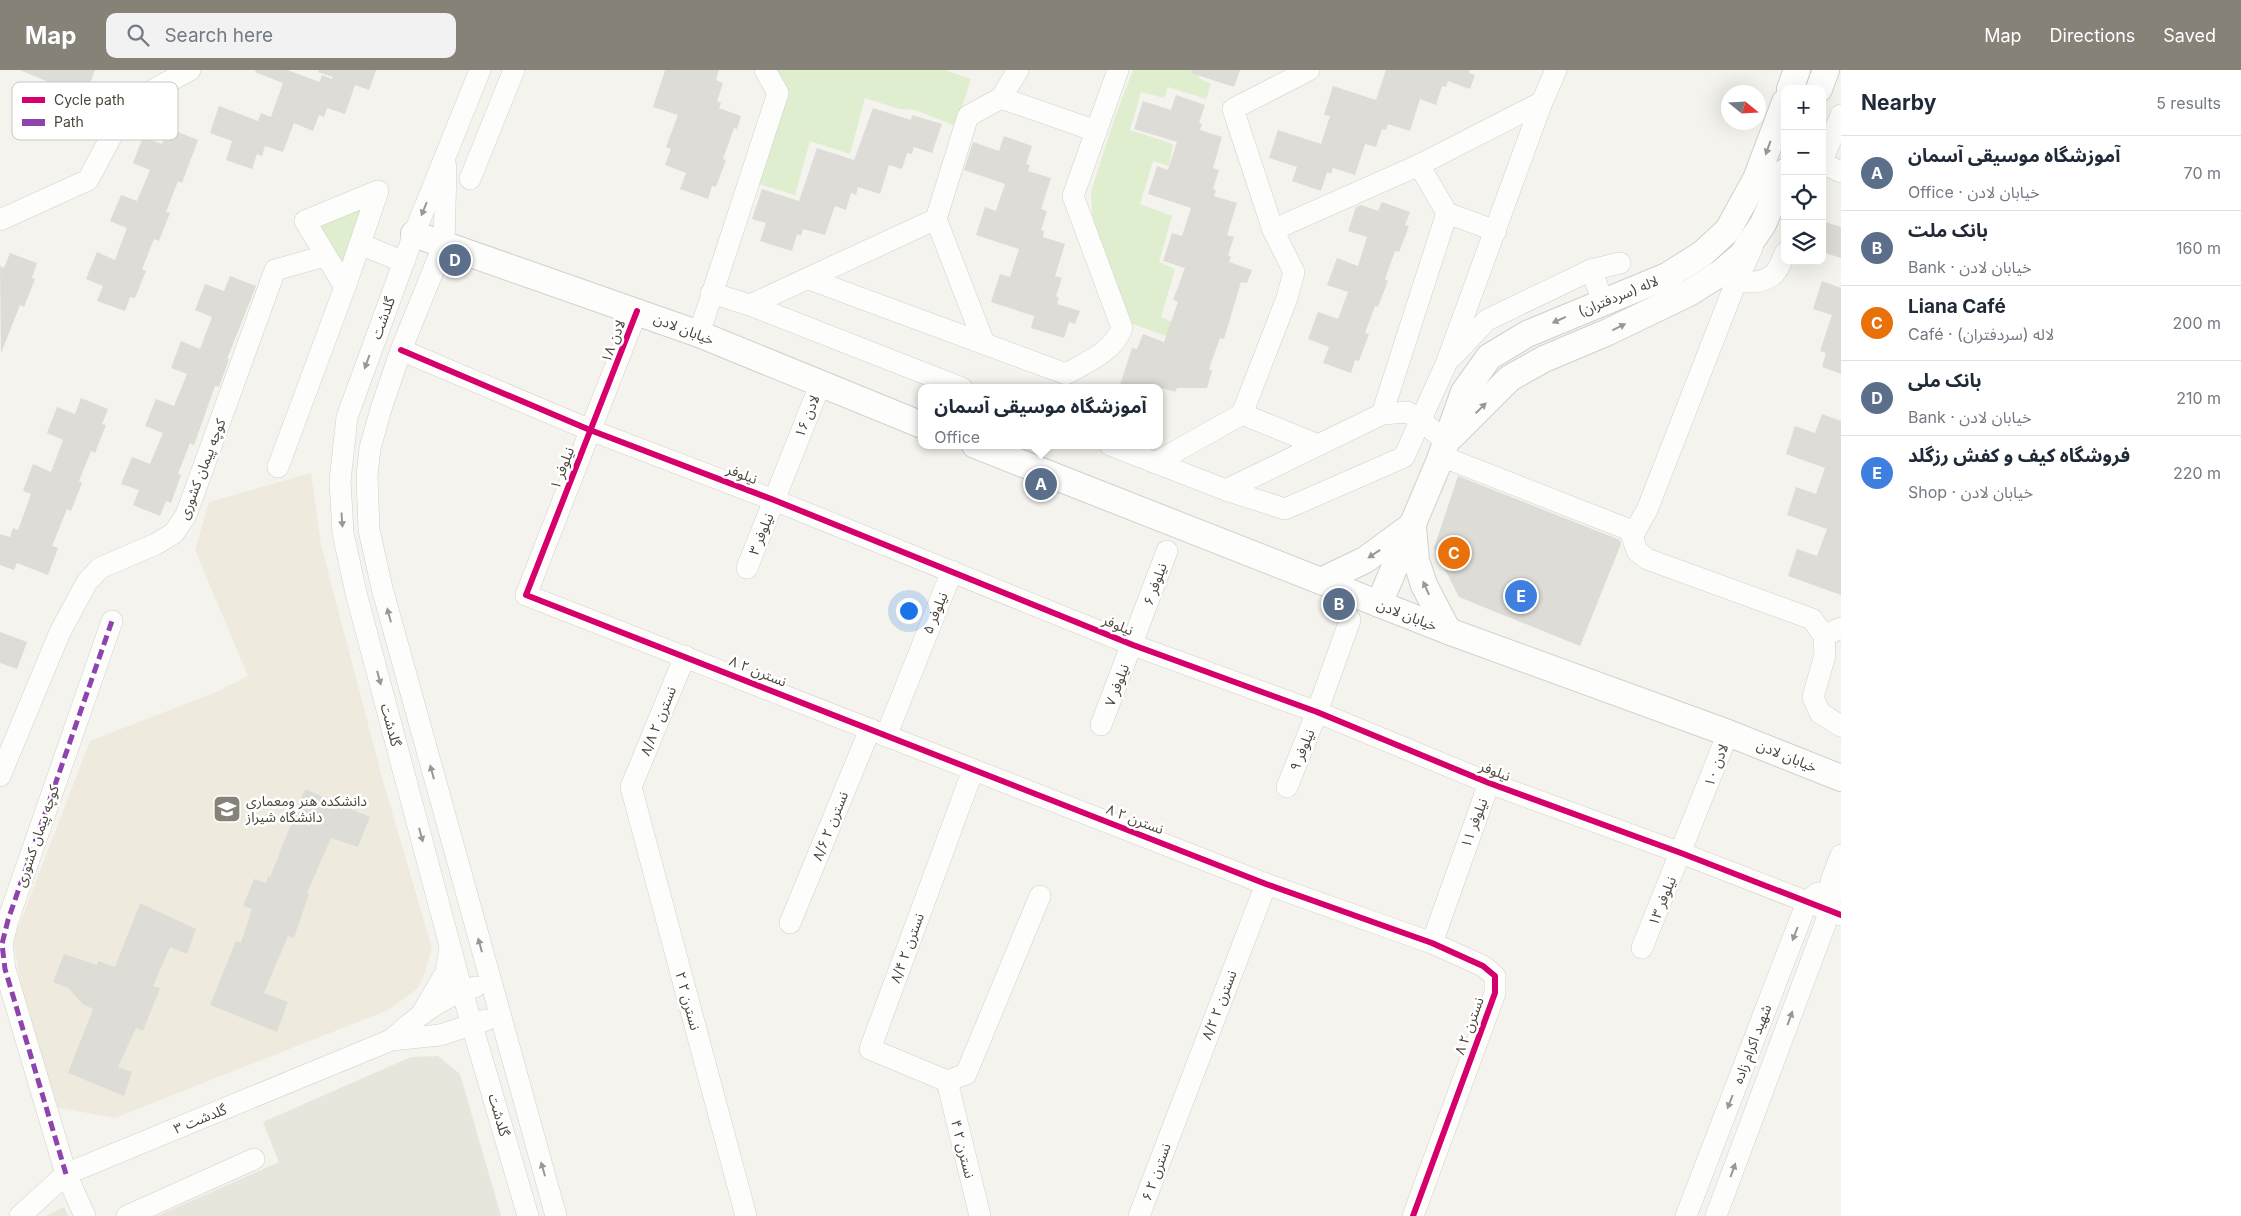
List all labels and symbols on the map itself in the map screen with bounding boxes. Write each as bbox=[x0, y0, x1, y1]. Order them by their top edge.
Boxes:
legend bbox=[12, 82, 178, 140]
north arrow bbox=[1721, 85, 1766, 130]
text: Cycle path bbox=[54, 91, 125, 108]
text: Path bbox=[54, 113, 84, 130]
one-way arrow bbox=[1763, 140, 1771, 155]
one-way arrow bbox=[420, 202, 427, 217]
pin: D bbox=[439, 241, 471, 279]
street label: لاله (سردفتران) bbox=[1575, 272, 1661, 320]
street label: گلدشت bbox=[367, 294, 398, 341]
street label: خیابان لادن bbox=[651, 309, 717, 349]
one-way arrow bbox=[1552, 316, 1566, 324]
street label: ۱۸ لادن bbox=[597, 317, 629, 365]
one-way arrow bbox=[1612, 323, 1626, 331]
one-way arrow bbox=[363, 355, 371, 370]
street label: ۱۶ لادن bbox=[790, 392, 824, 440]
one-way arrow bbox=[1475, 402, 1487, 414]
street label: کوچه پیمان کشوری bbox=[175, 416, 231, 522]
street label: ۱ نیلوفر bbox=[546, 444, 578, 492]
street label: نیلوفر bbox=[723, 460, 760, 488]
pin: A bbox=[1025, 465, 1057, 503]
street label: ۳ نیلوفر bbox=[744, 510, 778, 558]
one-way arrow bbox=[339, 512, 347, 528]
pin: C bbox=[1438, 534, 1470, 572]
one-way arrow bbox=[1367, 549, 1381, 559]
street label: ۶ نیلوفر bbox=[1139, 560, 1171, 608]
pin: E bbox=[1505, 577, 1537, 615]
one-way arrow bbox=[1421, 581, 1429, 595]
pin: B bbox=[1323, 585, 1355, 623]
street label: ۵ نیلوفر bbox=[918, 589, 952, 637]
street label: خیابان لادن bbox=[1374, 595, 1440, 635]
your location bbox=[896, 598, 922, 624]
one-way arrow bbox=[385, 607, 393, 623]
street label: نیلوفر bbox=[1099, 610, 1136, 639]
street label: ۸ نسترن ۲ bbox=[727, 651, 789, 691]
street label: ۷ نیلوفر bbox=[1101, 661, 1133, 709]
one-way arrow bbox=[375, 671, 383, 686]
street label: ۸/۸ نسترن ۲ bbox=[636, 684, 680, 758]
street label: گلدشت bbox=[378, 702, 405, 748]
street label: ۹ نیلوفر bbox=[1285, 726, 1319, 774]
street label: خیابان لادن bbox=[1754, 736, 1820, 776]
street label: ۱۰ لادن bbox=[1700, 741, 1732, 789]
street label: نیلوفر bbox=[1476, 757, 1513, 785]
one-way arrow bbox=[428, 764, 436, 779]
street label: کوچه پیمان کشوری bbox=[11, 782, 64, 890]
street label: ۸/۶ نسترن ۲ bbox=[808, 789, 852, 863]
place label: دانشکده هنر‌ ومعماری دانشگاه شیراز bbox=[245, 792, 367, 826]
school or university icon: دانشکده هنر‌ ومعماری دانشگاه شیراز bbox=[212, 794, 242, 824]
street label: ۱۱ نیلوفر bbox=[1456, 795, 1492, 850]
street label: ۸ نسترن ۲ bbox=[1104, 800, 1166, 838]
one-way arrow bbox=[417, 828, 425, 843]
street label: ۱۳ نیلوفر bbox=[1644, 874, 1680, 928]
street label: ۸/۴ نسترن ۲ bbox=[886, 910, 928, 985]
one-way arrow bbox=[1790, 927, 1798, 941]
one-way arrow bbox=[475, 938, 483, 953]
street label: ۸/۲ نسترن ۲ bbox=[1198, 967, 1241, 1042]
street label: ۲ نسترن ۲ bbox=[672, 970, 705, 1032]
street label: ۸ نسترن ۲ bbox=[1450, 995, 1488, 1057]
street label: شهید اکرام زاده bbox=[1729, 1002, 1777, 1087]
one-way arrow bbox=[1786, 1010, 1794, 1025]
street label: گلدشت bbox=[485, 1092, 514, 1138]
one-way arrow bbox=[1726, 1095, 1734, 1110]
street label: گلدشت ۳ bbox=[171, 1100, 229, 1137]
street label: ۴ نسترن ۲ bbox=[947, 1118, 979, 1180]
street label: ۶ نسترن ۲ bbox=[1137, 1141, 1175, 1203]
one-way arrow bbox=[538, 1161, 546, 1176]
one-way arrow bbox=[1729, 1162, 1737, 1177]

